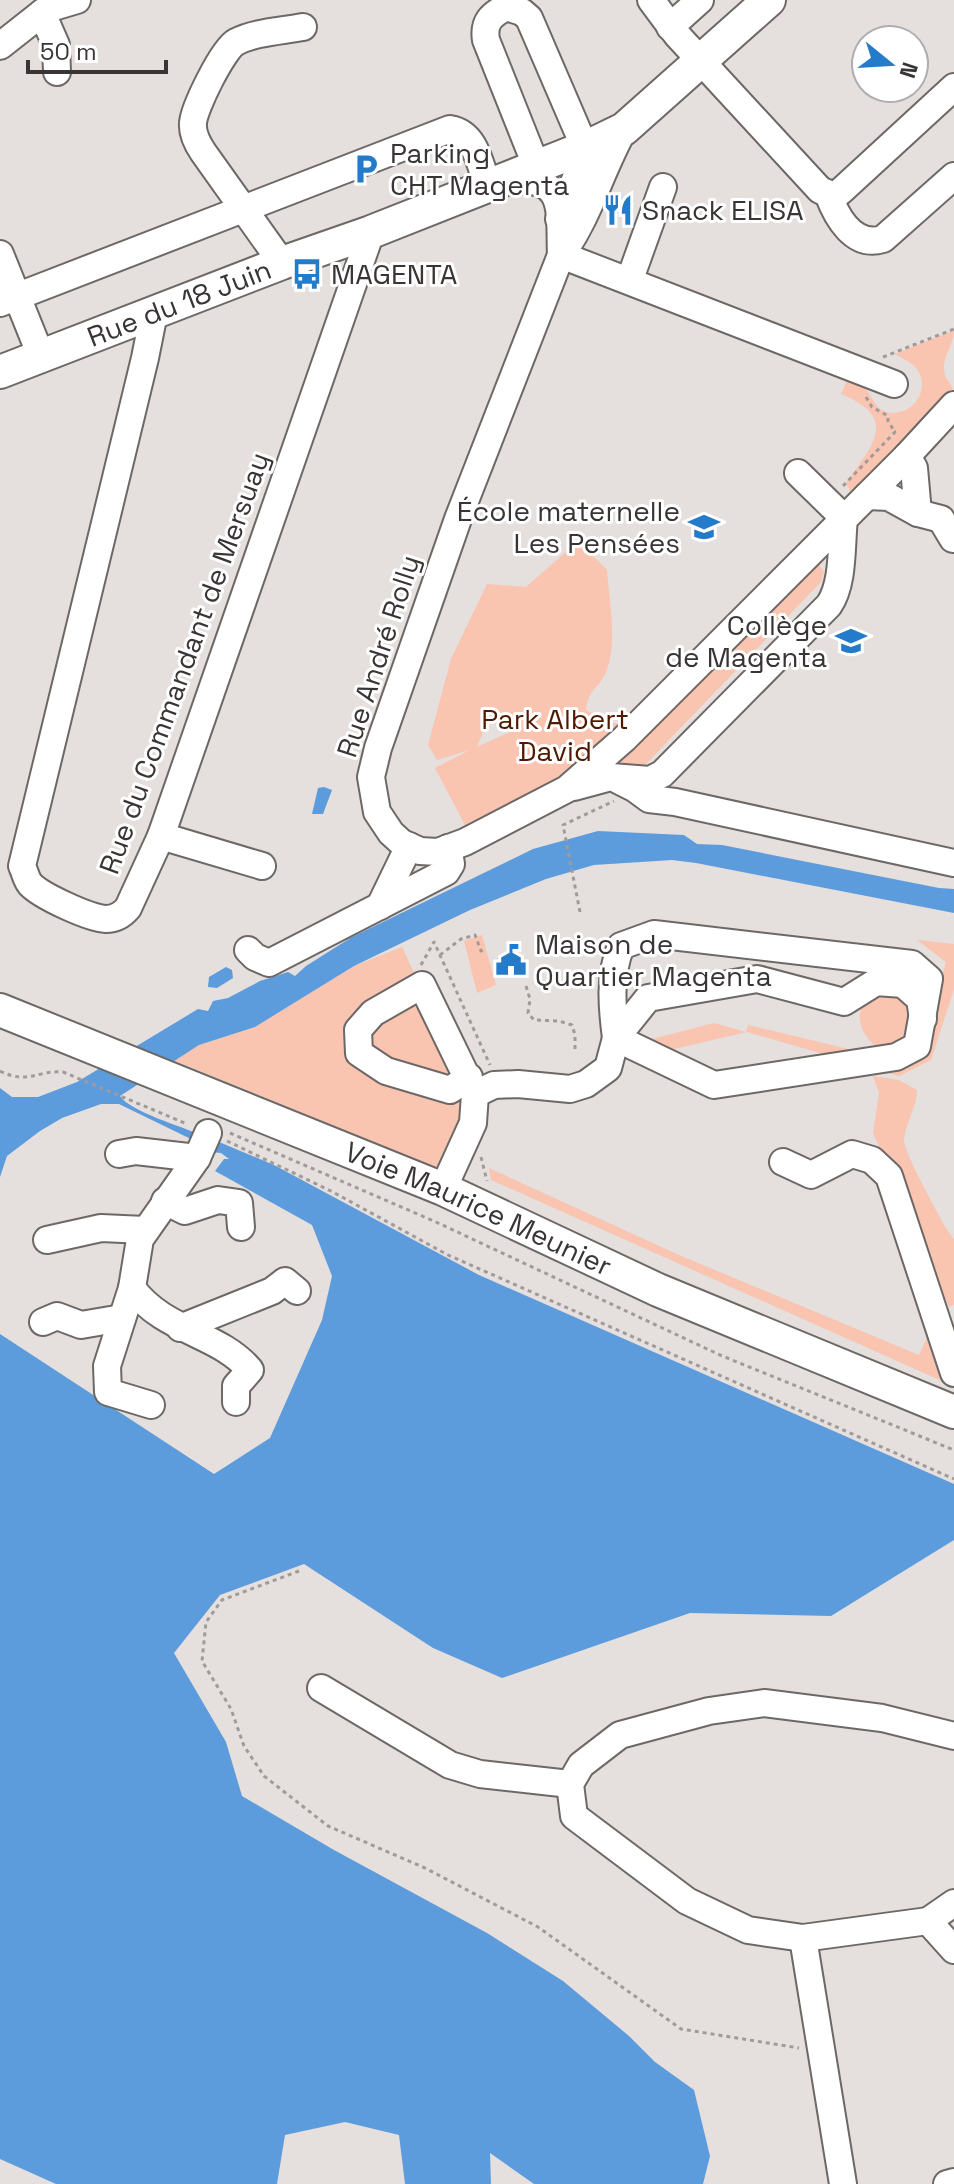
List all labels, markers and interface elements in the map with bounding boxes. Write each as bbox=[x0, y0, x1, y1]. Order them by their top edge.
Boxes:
scale bar bbox=[28, 24, 166, 74]
north arrow bbox=[850, 24, 930, 104]
text: 50 m bbox=[40, 36, 97, 67]
text: N bbox=[893, 59, 925, 82]
place label: Parking CHT Magenta bbox=[390, 135, 569, 203]
parking icon: Parking CHT Magenta bbox=[349, 152, 383, 186]
place label: Snack ELISA bbox=[642, 192, 804, 228]
restaurant icon: Snack ELISA bbox=[601, 193, 635, 227]
street label: Rue du 18 Juin bbox=[82, 251, 276, 355]
place label: MAGENTA bbox=[331, 256, 457, 292]
bus stop icon: MAGENTA bbox=[290, 257, 324, 291]
street label: Rue du Commandant de Mersuay bbox=[91, 447, 277, 879]
place label: École maternelle Les Pensées bbox=[457, 493, 680, 561]
school or university icon: École maternelle Les Pensées bbox=[687, 510, 721, 544]
street label: Rue André Rolly bbox=[328, 550, 428, 762]
place label: Collège de Magenta bbox=[665, 607, 827, 675]
school or university icon: Collège de Magenta bbox=[834, 624, 868, 658]
park label: Park Albert David bbox=[481, 701, 629, 769]
place label: Maison de Quartier Magenta bbox=[535, 926, 772, 994]
public building icon: Maison de Quartier Magenta bbox=[494, 943, 528, 977]
street label: Voie Maurice Meunier bbox=[340, 1133, 618, 1284]

